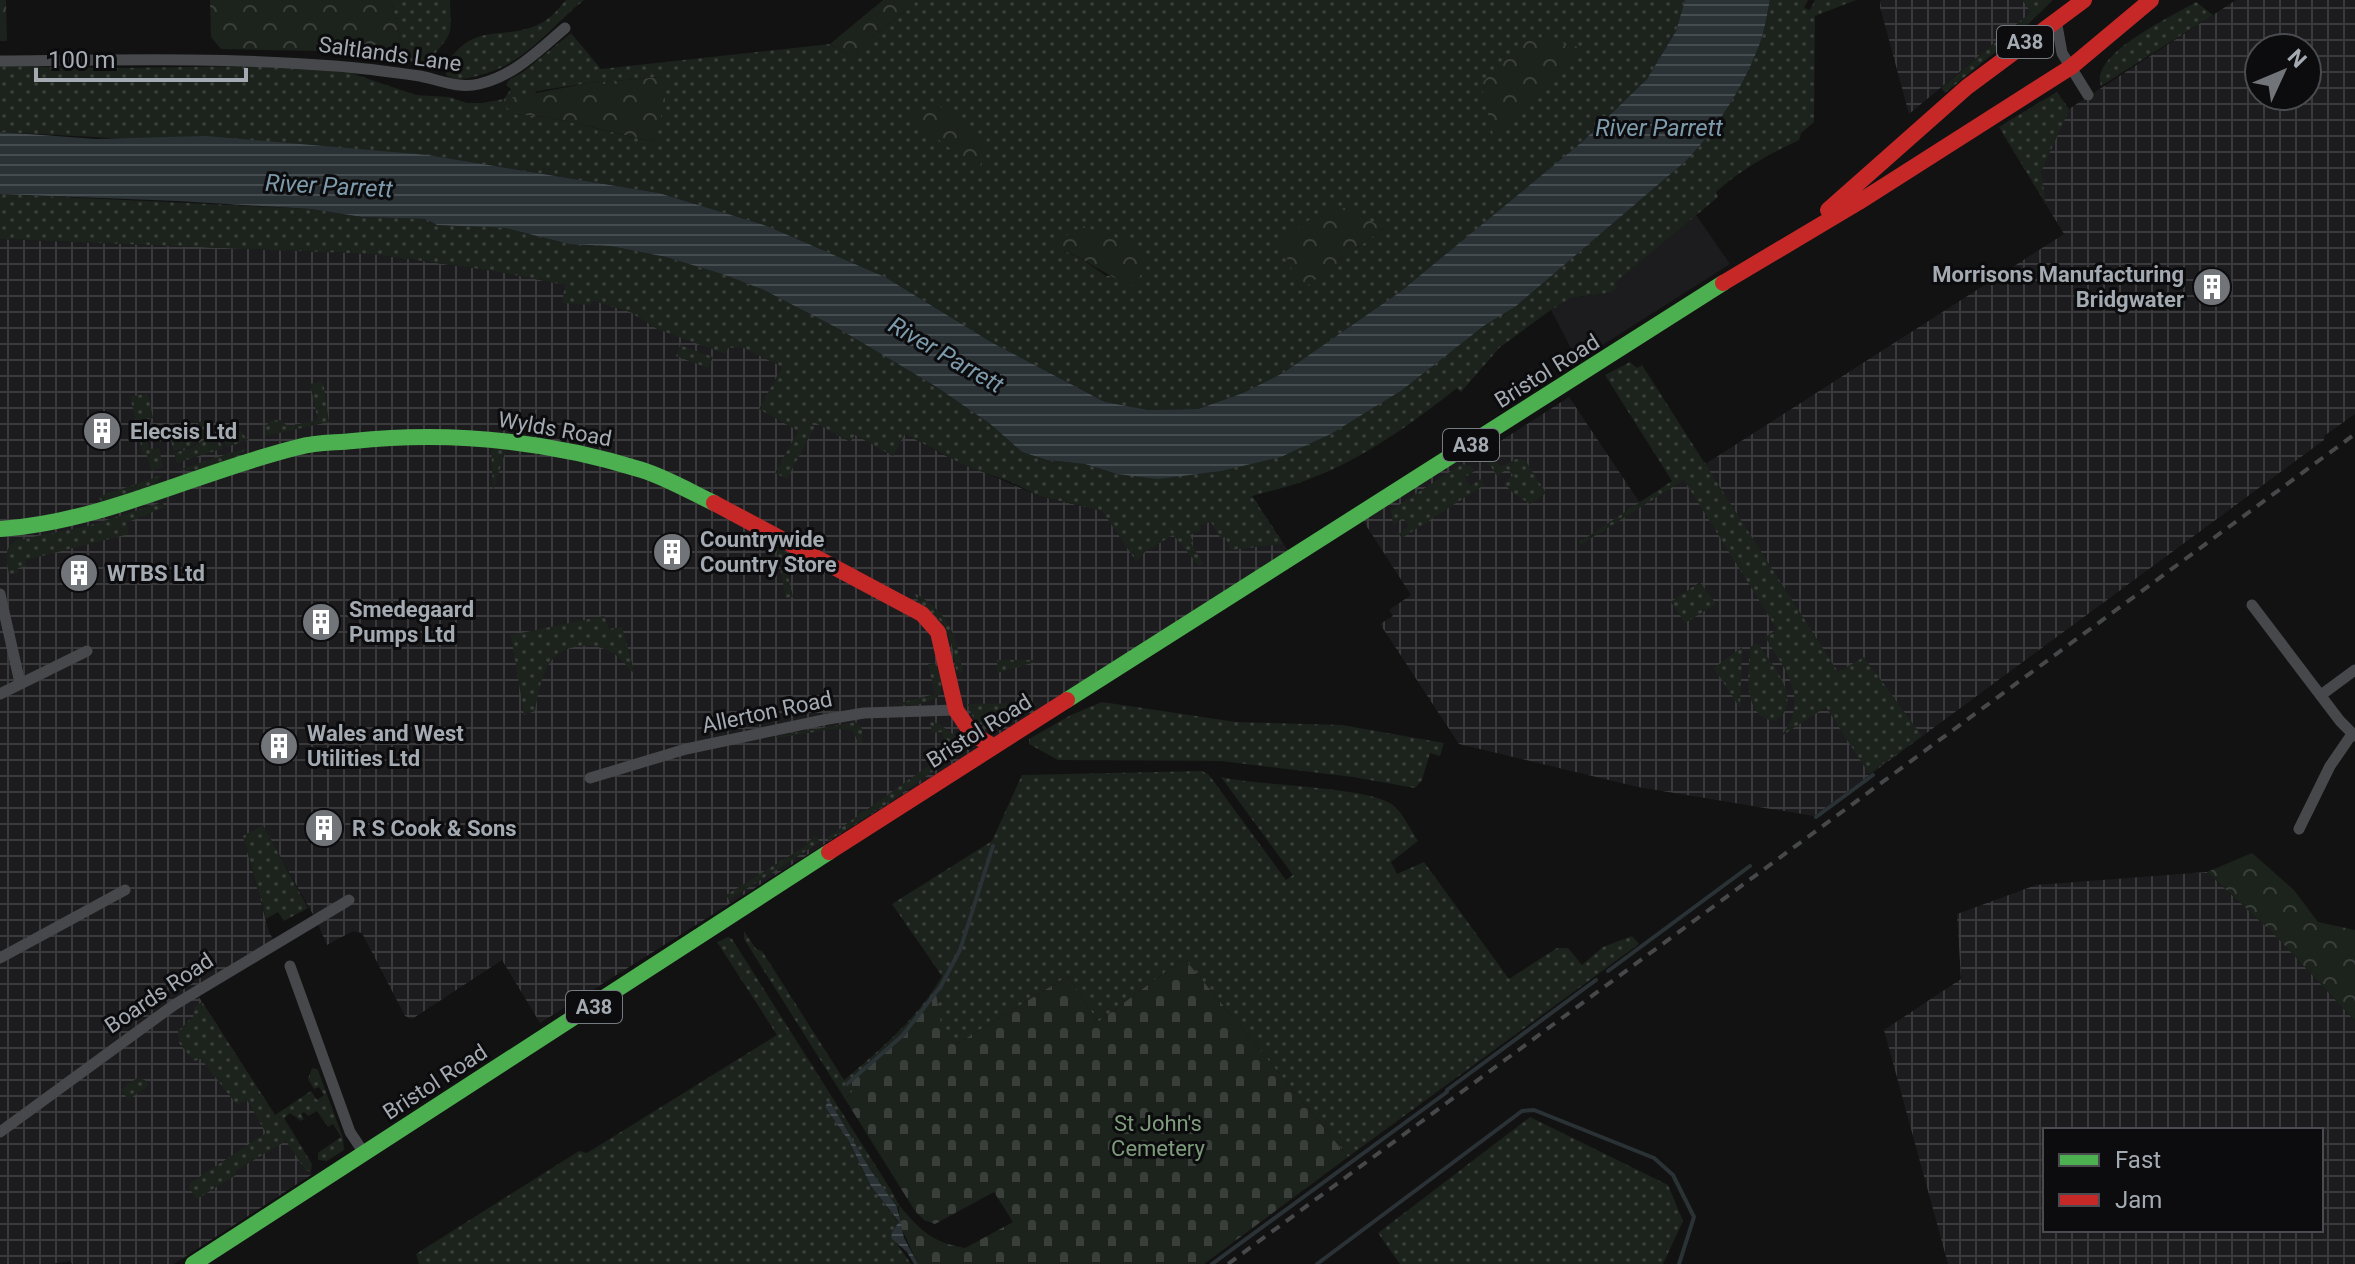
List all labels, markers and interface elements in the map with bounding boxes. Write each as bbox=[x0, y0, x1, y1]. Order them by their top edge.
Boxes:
road number: A38 bbox=[1997, 26, 2053, 58]
scale bar bbox=[36, 32, 246, 82]
street label: Saltlands Lane bbox=[317, 32, 463, 76]
north arrow bbox=[2243, 32, 2323, 112]
text: N bbox=[2283, 44, 2311, 73]
text: 100 m bbox=[48, 46, 115, 74]
water label: River Parrett bbox=[1595, 114, 1723, 142]
water label: River Parrett bbox=[265, 169, 394, 203]
place label: Morrisons Manufacturing Bridgwater bbox=[1932, 262, 2184, 312]
building icon: Morrisons Manufacturing Bridgwater bbox=[2191, 266, 2233, 308]
water label: River Parrett bbox=[884, 311, 1009, 399]
street label: Bristol Road bbox=[1490, 329, 1604, 413]
street label: Wylds Road bbox=[496, 407, 614, 451]
building icon: Elecsis Ltd bbox=[81, 410, 123, 452]
place label: Elecsis Ltd bbox=[130, 419, 237, 444]
road number: A38 bbox=[1443, 429, 1499, 461]
place label: Countrywide Country Store bbox=[700, 527, 837, 577]
building icon: Countrywide Country Store bbox=[651, 531, 693, 573]
building icon: WTBS Ltd bbox=[58, 552, 100, 594]
place label: WTBS Ltd bbox=[107, 561, 205, 586]
place label: Smedegaard Pumps Ltd bbox=[349, 597, 474, 647]
building icon: Smedegaard Pumps Ltd bbox=[300, 601, 342, 643]
street label: Allerton Road bbox=[700, 686, 834, 738]
street label: Bristol Road bbox=[922, 689, 1036, 773]
place label: Wales and West Utilities Ltd bbox=[307, 721, 464, 771]
building icon: Wales and West Utilities Ltd bbox=[258, 725, 300, 767]
building icon: R S Cook & Sons bbox=[303, 807, 345, 849]
place label: R S Cook & Sons bbox=[352, 816, 517, 841]
street label: Boards Road bbox=[100, 948, 218, 1038]
road number: A38 bbox=[566, 991, 622, 1023]
street label: Bristol Road bbox=[378, 1039, 492, 1125]
park label: St John's Cemetery bbox=[1111, 1111, 1206, 1161]
legend bbox=[2043, 1128, 2323, 1232]
text: Fast bbox=[2115, 1146, 2161, 1174]
text: Jam bbox=[2115, 1186, 2162, 1214]

